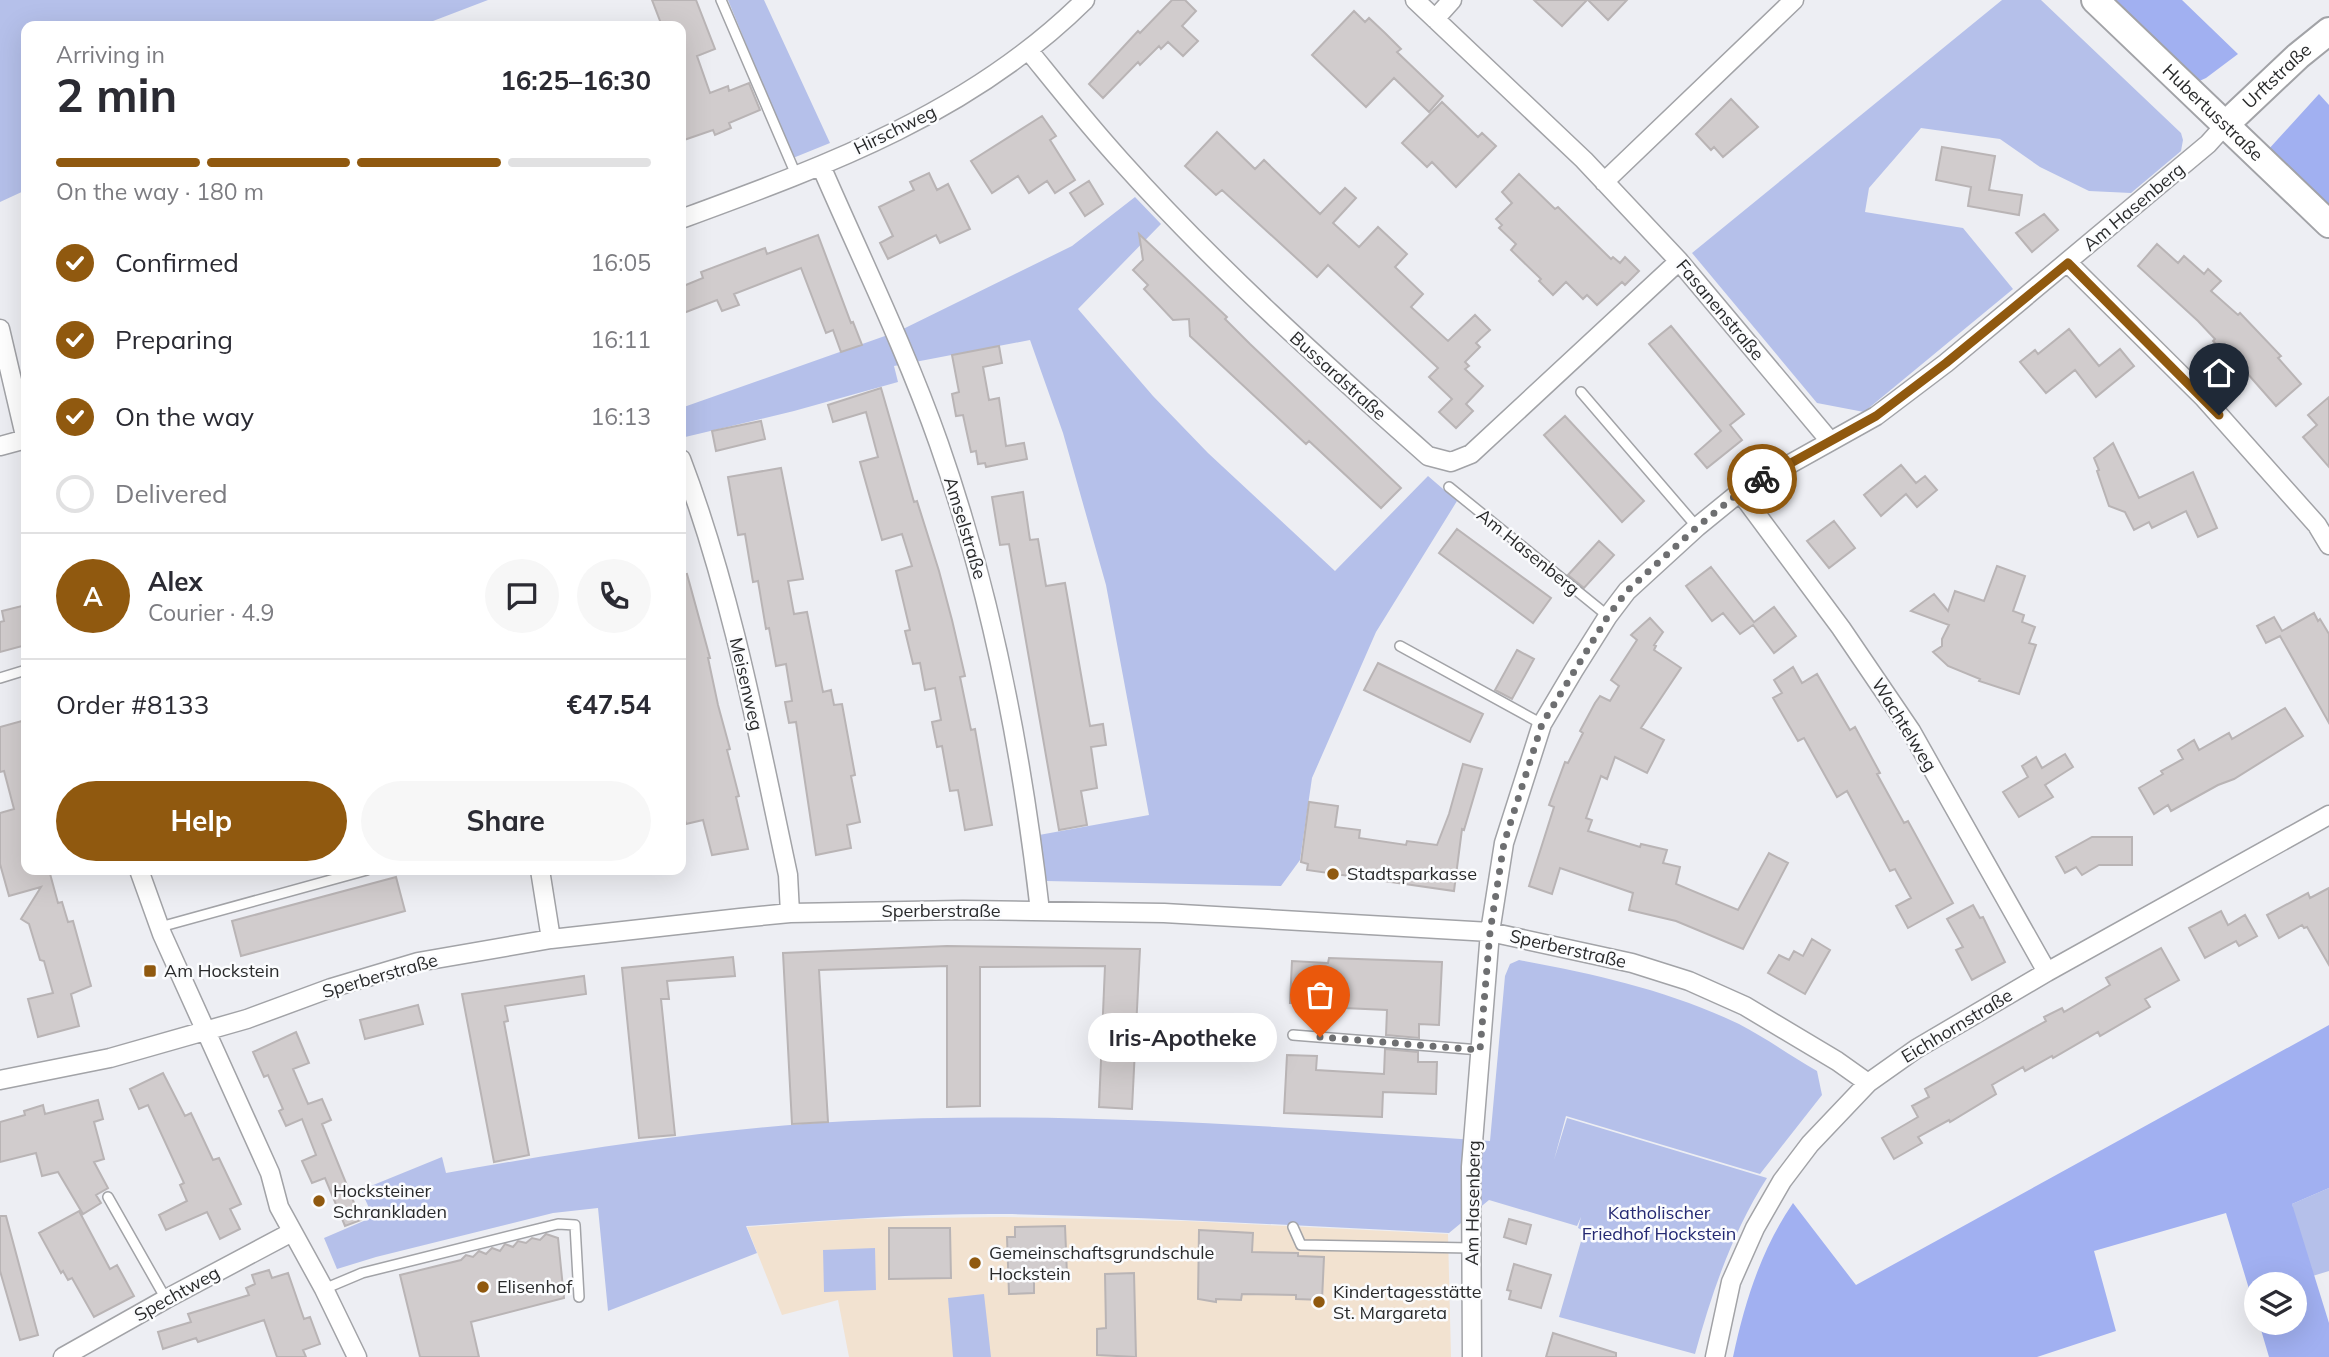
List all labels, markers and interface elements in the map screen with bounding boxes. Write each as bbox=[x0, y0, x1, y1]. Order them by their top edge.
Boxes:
street label: Urftstraße bbox=[2237, 38, 2316, 113]
text: Arriving in bbox=[56, 40, 165, 69]
street label: Hubertusstraße bbox=[2158, 59, 2268, 166]
text: 16:25–16:30 bbox=[500, 64, 651, 97]
text: 2 min bbox=[56, 66, 177, 124]
street label: Hirschweg bbox=[850, 100, 940, 159]
street label: Am Hasenberg bbox=[2078, 157, 2189, 256]
text: On the way · 180 m bbox=[56, 177, 264, 206]
icon: check bbox=[56, 244, 94, 282]
text: Confirmed bbox=[115, 246, 239, 279]
text: 16:05 bbox=[591, 248, 651, 277]
street label: Fasanenstraße bbox=[1671, 254, 1769, 365]
icon: check bbox=[56, 321, 94, 359]
text: Preparing bbox=[115, 323, 233, 356]
text: 16:11 bbox=[591, 325, 651, 354]
street label: Bussardstraße bbox=[1285, 326, 1391, 425]
pin bbox=[2189, 343, 2249, 415]
icon: home bbox=[2200, 354, 2238, 392]
icon: check bbox=[56, 398, 94, 436]
text: On the way bbox=[115, 400, 254, 433]
text: 16:13 bbox=[591, 402, 651, 431]
courier bbox=[1727, 444, 1797, 514]
icon: bike bbox=[1743, 460, 1781, 498]
street label: Amselstraße bbox=[939, 474, 992, 582]
text: Delivered bbox=[115, 477, 228, 510]
street label: Am Hasenberg bbox=[1472, 503, 1584, 600]
button: chat bbox=[485, 559, 559, 633]
button: phone bbox=[577, 559, 651, 633]
text: Alex bbox=[148, 565, 203, 598]
text: A bbox=[83, 580, 103, 613]
text: Courier · 4.9 bbox=[148, 598, 274, 627]
street label: Meisenweg bbox=[725, 635, 768, 733]
street label: Wachtelweg bbox=[1867, 674, 1942, 776]
text: Order #8133 bbox=[56, 688, 209, 721]
text: €47.54 bbox=[567, 688, 651, 721]
button: Help bbox=[56, 781, 347, 861]
button: Share bbox=[361, 781, 651, 861]
place label: Stadtsparkasse bbox=[1347, 862, 1477, 885]
marker: Stadtsparkasse bbox=[1325, 866, 1341, 882]
street label: Sperberstraße bbox=[882, 899, 1000, 922]
street label: Sperberstraße bbox=[1508, 924, 1629, 973]
street label: Sperberstraße bbox=[320, 948, 440, 1003]
place label: Am Hockstein bbox=[164, 959, 280, 982]
marker: Am Hockstein bbox=[142, 963, 158, 979]
pin bbox=[1290, 965, 1350, 1037]
icon: bag bbox=[1301, 976, 1339, 1014]
street label: Eichhornstraße bbox=[1897, 983, 2017, 1068]
callout: Iris-Apotheke bbox=[1089, 1012, 1278, 1062]
text: Iris-Apotheke bbox=[1108, 1023, 1257, 1052]
street label: Am Hasenberg bbox=[1460, 1140, 1485, 1266]
place label: Hocksteiner Schrankladen bbox=[333, 1179, 447, 1223]
marker: Hocksteiner Schrankladen bbox=[311, 1193, 327, 1209]
park label: Katholischer Friedhof Hockstein bbox=[1582, 1201, 1736, 1245]
place label: Gemeinschaftsgrundschule Hockstein bbox=[989, 1241, 1214, 1285]
marker: Gemeinschaftsgrundschule Hockstein bbox=[967, 1255, 983, 1271]
street label: Spechtweg bbox=[130, 1261, 223, 1326]
map controls bbox=[2244, 1272, 2307, 1335]
button: layers bbox=[2244, 1272, 2307, 1335]
place label: Elisenhof bbox=[497, 1275, 573, 1298]
marker: Elisenhof bbox=[475, 1279, 491, 1295]
place label: Kindertagesstätte St. Margareta bbox=[1333, 1280, 1482, 1324]
marker: Kindertagesstätte St. Margareta bbox=[1311, 1294, 1327, 1310]

